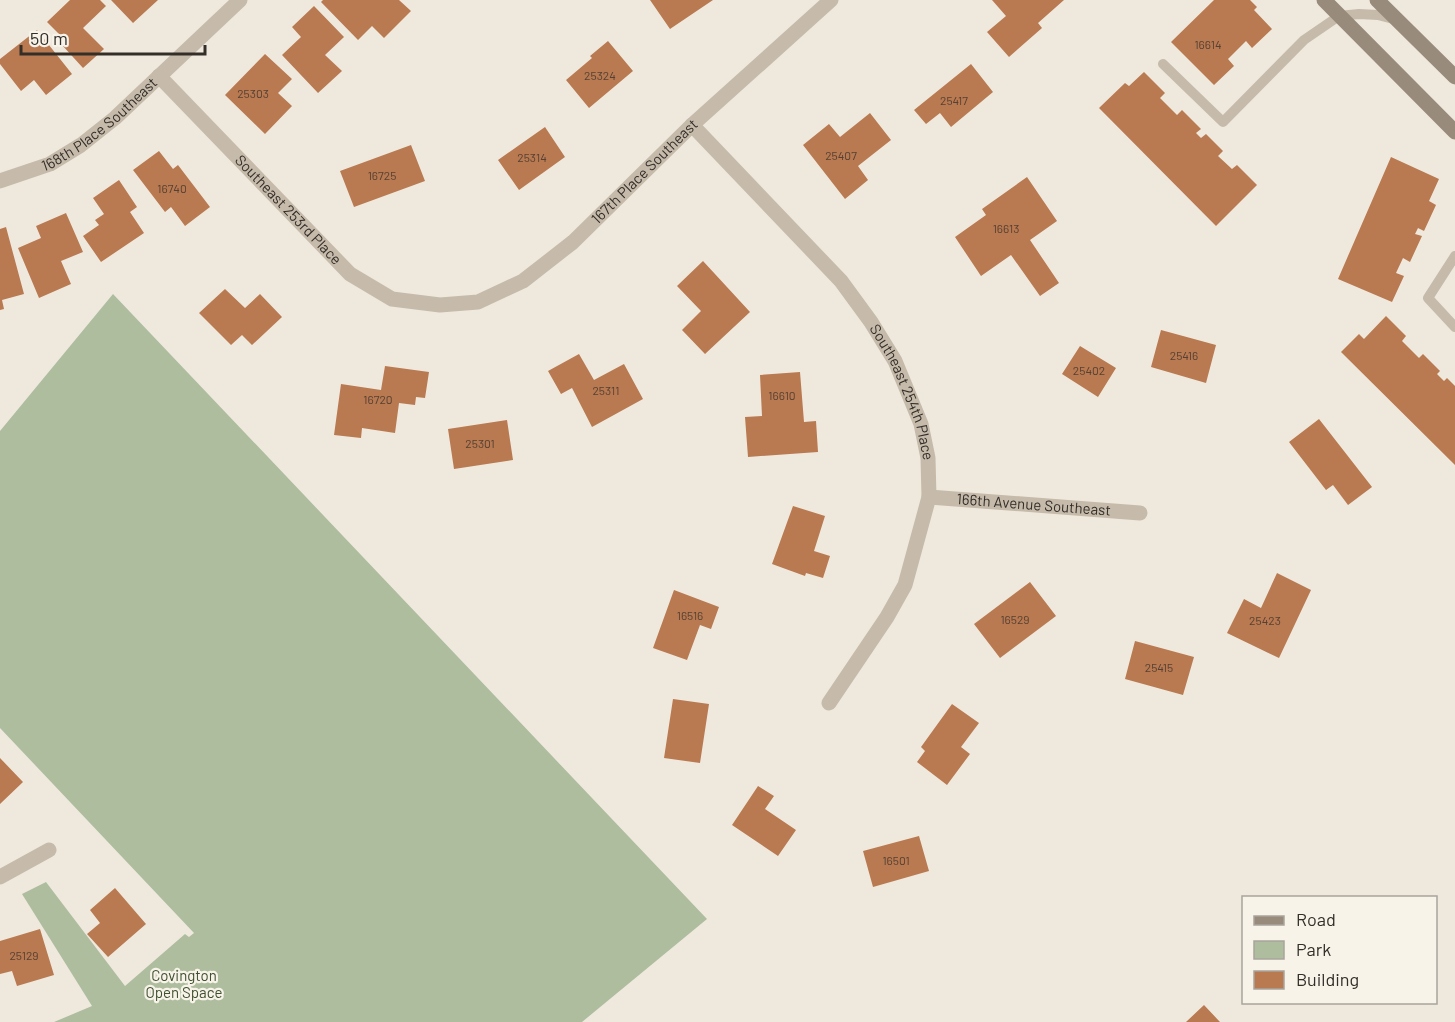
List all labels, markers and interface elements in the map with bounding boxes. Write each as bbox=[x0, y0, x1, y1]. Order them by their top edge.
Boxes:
scale bar bbox=[21, 18, 206, 56]
text: 50 m bbox=[30, 27, 68, 49]
house number: 16614 bbox=[1194, 37, 1222, 51]
house number: 25324 bbox=[584, 68, 616, 82]
street label: 168th Place Southeast bbox=[39, 73, 160, 174]
house number: 25303 bbox=[237, 86, 269, 100]
house number: 25417 bbox=[940, 93, 968, 107]
street label: 167th Place Southeast bbox=[587, 114, 701, 227]
house number: 25407 bbox=[825, 148, 857, 162]
house number: 25314 bbox=[517, 150, 547, 164]
street label: Southeast 253rd Place bbox=[232, 151, 346, 268]
house number: 16725 bbox=[368, 168, 396, 182]
house number: 16740 bbox=[157, 181, 187, 195]
house number: 16613 bbox=[993, 221, 1019, 235]
street label: Southeast 254th Place bbox=[866, 321, 938, 461]
house number: 25416 bbox=[1170, 348, 1198, 362]
house number: 25402 bbox=[1073, 363, 1105, 377]
house number: 25311 bbox=[592, 383, 620, 397]
house number: 16610 bbox=[768, 388, 796, 402]
house number: 16720 bbox=[363, 392, 393, 406]
house number: 25301 bbox=[465, 436, 495, 450]
street label: 166th Avenue Southeast bbox=[956, 489, 1112, 519]
house number: 16516 bbox=[677, 608, 703, 622]
house number: 16529 bbox=[1000, 612, 1030, 626]
house number: 25423 bbox=[1249, 613, 1281, 627]
house number: 25415 bbox=[1145, 660, 1173, 674]
house number: 16501 bbox=[882, 853, 910, 867]
legend bbox=[1242, 896, 1437, 1004]
text: Road bbox=[1296, 908, 1336, 930]
text: Park bbox=[1296, 938, 1331, 960]
house number: 25129 bbox=[9, 948, 39, 962]
park label: Covington Open Space bbox=[145, 966, 223, 1001]
text: Building bbox=[1296, 968, 1359, 990]

